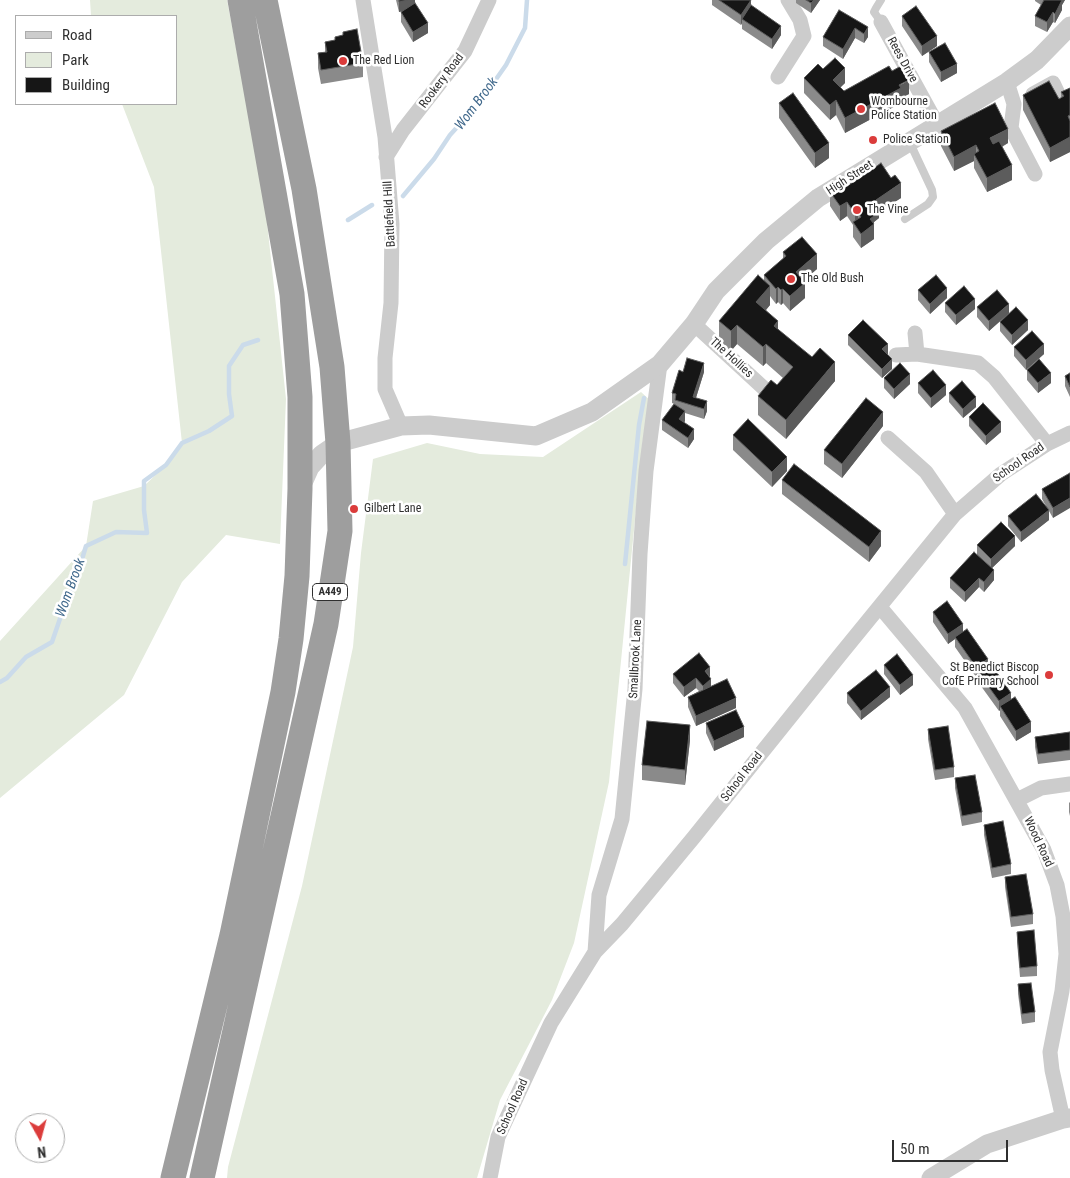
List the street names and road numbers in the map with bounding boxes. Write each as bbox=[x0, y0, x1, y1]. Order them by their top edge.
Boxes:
street label: Rees Drive bbox=[884, 35, 920, 85]
street label: Rookery Road bbox=[417, 51, 467, 111]
street label: High Street bbox=[824, 158, 876, 198]
street label: Battlefield Hill bbox=[381, 180, 399, 248]
street label: The Hollies bbox=[706, 335, 756, 381]
street label: School Road bbox=[991, 440, 1047, 486]
road number: A449 bbox=[312, 584, 348, 600]
street label: Smallbrook Lane bbox=[627, 619, 645, 699]
street label: School Road bbox=[718, 749, 766, 805]
street label: Wood Road bbox=[1020, 815, 1056, 869]
street label: School Road bbox=[494, 1077, 532, 1137]

